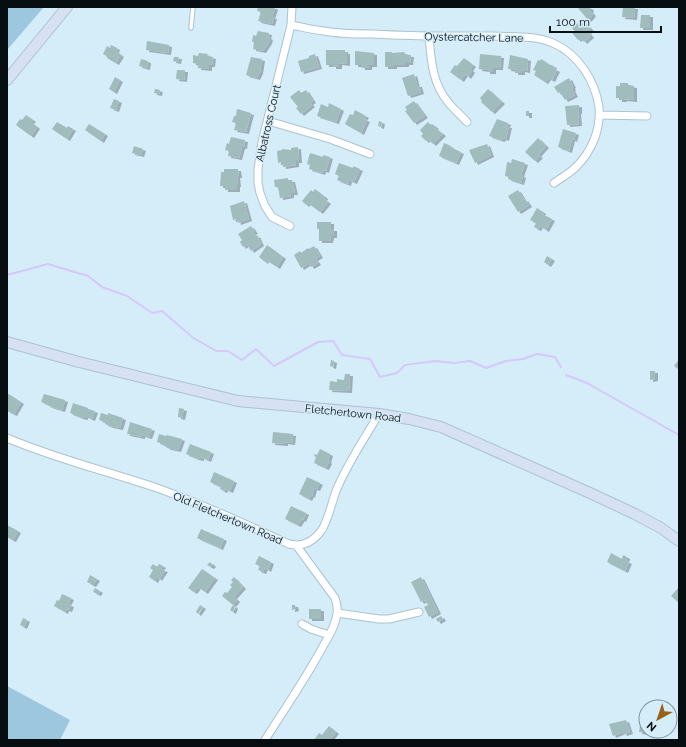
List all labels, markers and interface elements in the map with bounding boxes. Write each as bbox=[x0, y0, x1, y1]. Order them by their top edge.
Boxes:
scale bar bbox=[550, 8, 661, 34]
text: 100 m bbox=[556, 15, 590, 29]
street label: Oystercatcher Lane bbox=[424, 30, 524, 45]
street label: Albatross Court bbox=[253, 83, 284, 163]
street label: Fletchertown Road bbox=[304, 402, 402, 425]
street label: Old Fletchertown Road bbox=[171, 489, 285, 547]
north arrow bbox=[638, 699, 678, 739]
text: N bbox=[644, 719, 659, 734]

